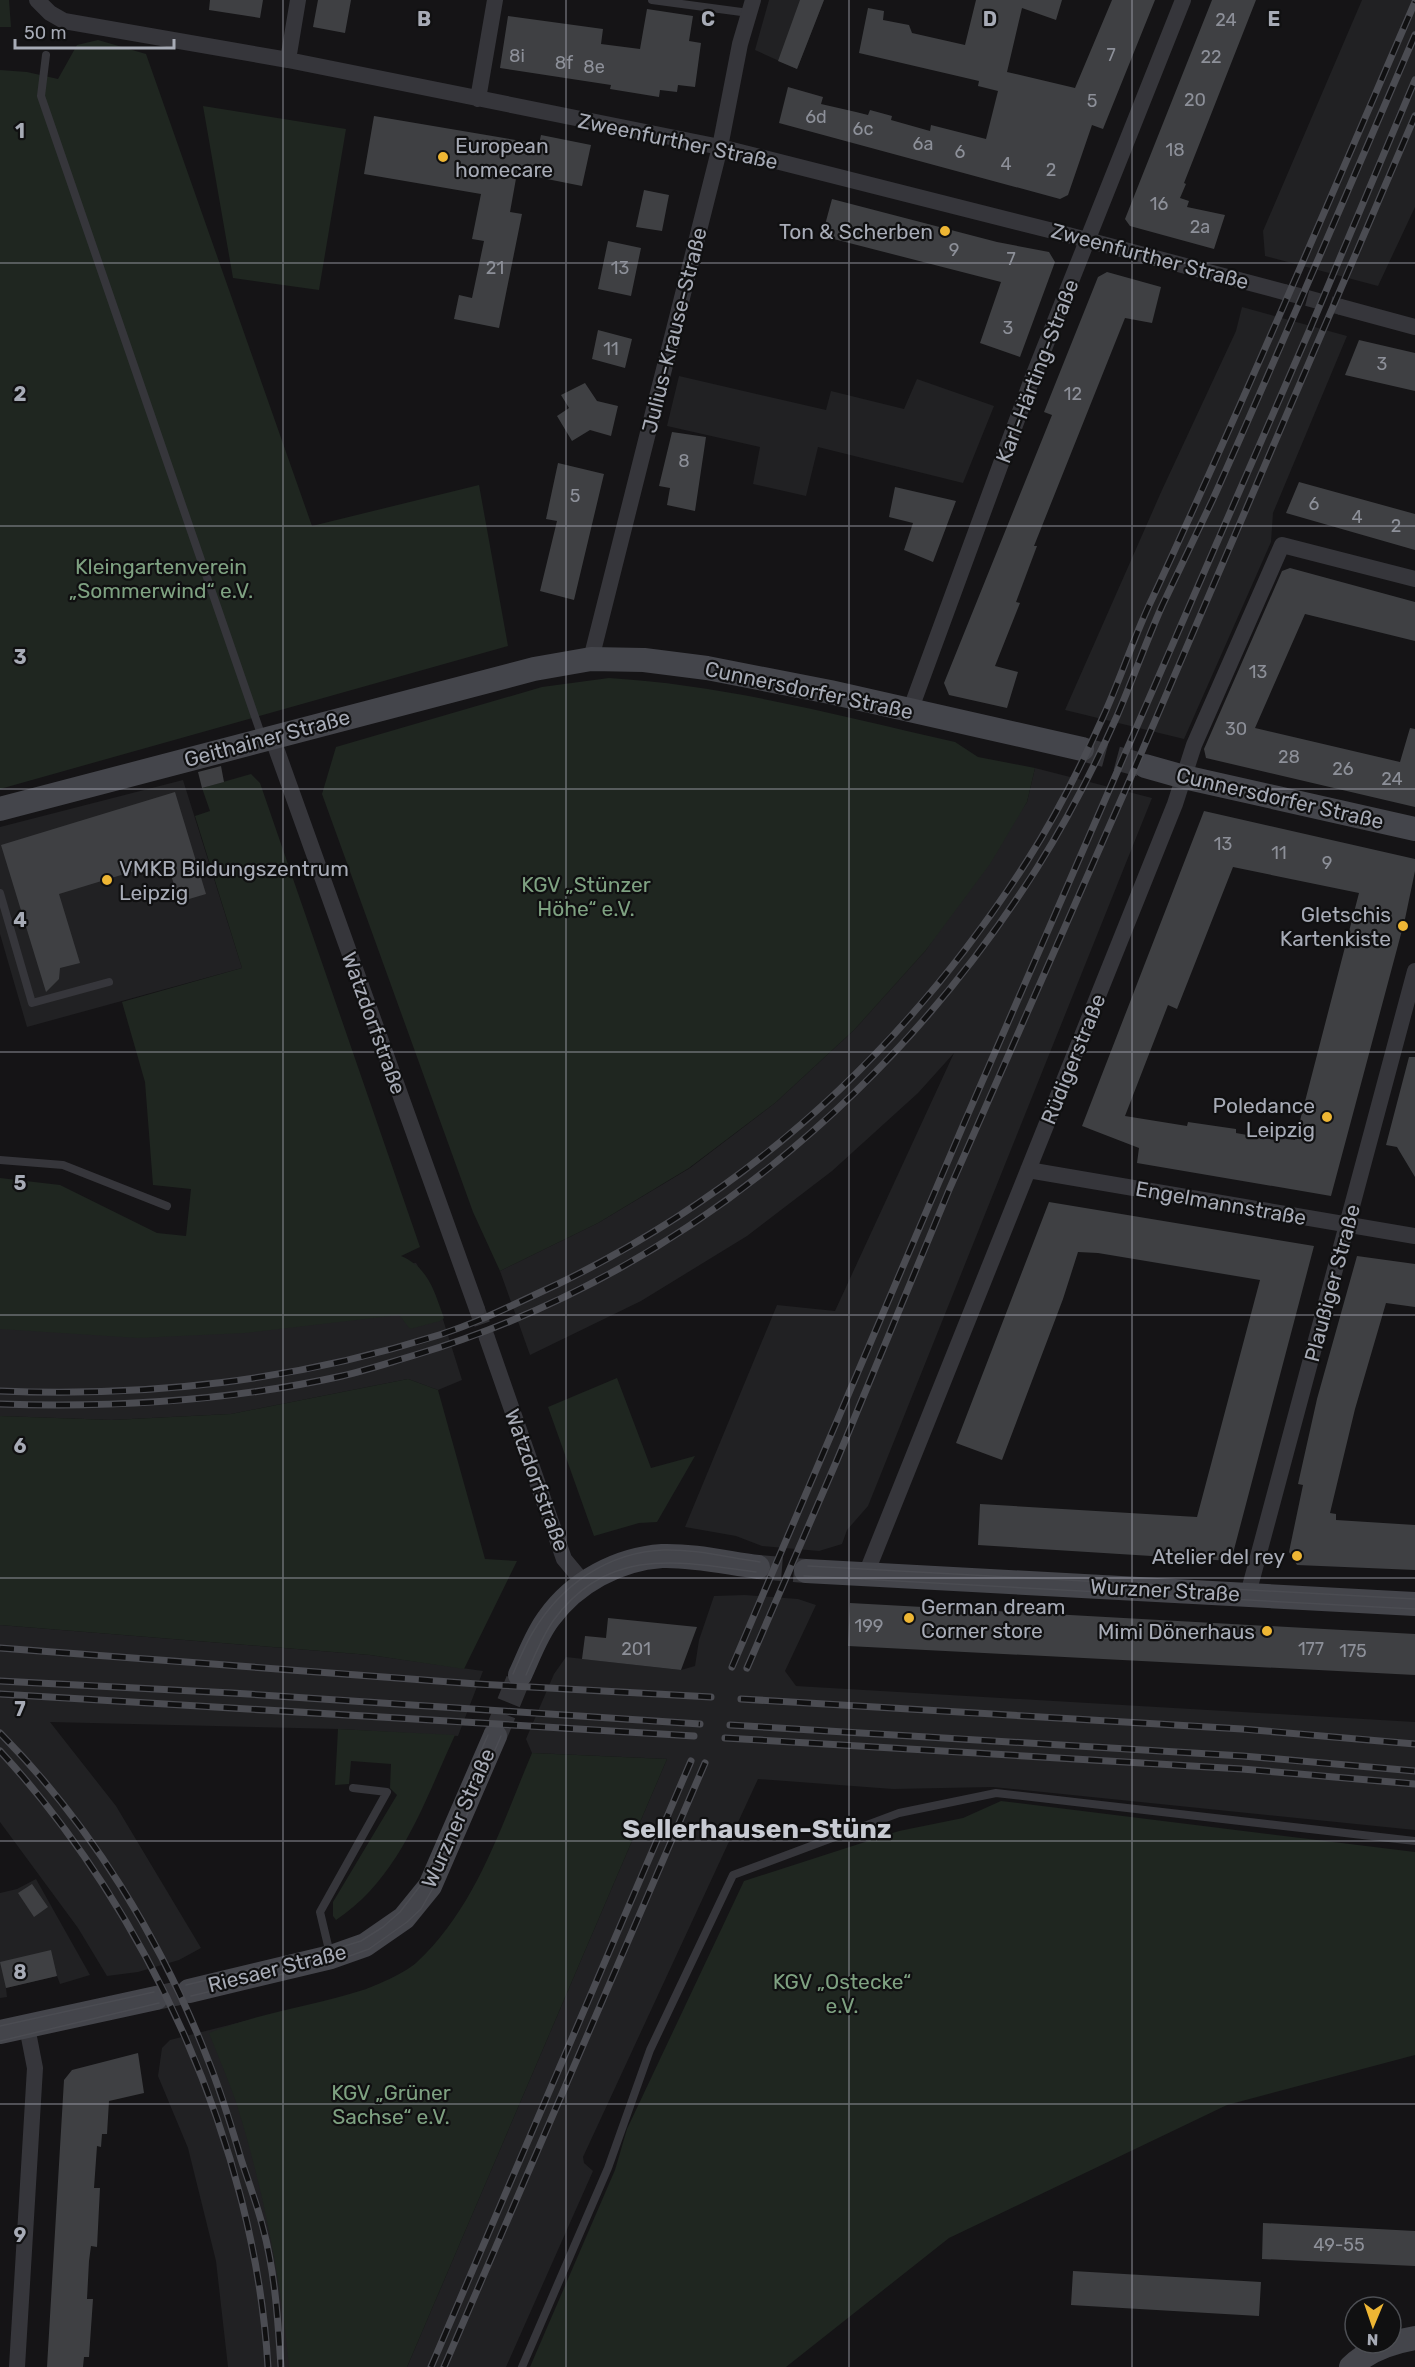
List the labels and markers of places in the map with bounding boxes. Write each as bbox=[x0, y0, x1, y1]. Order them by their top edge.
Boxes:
place label: European homecare bbox=[455, 133, 553, 182]
marker: European homecare bbox=[436, 150, 450, 164]
place label: Ton & Scherben bbox=[779, 219, 933, 244]
marker: Ton & Scherben bbox=[938, 224, 952, 238]
place label: VMKB Bildungszentrum Leipzig bbox=[119, 856, 349, 905]
marker: VMKB Bildungszentrum Leipzig bbox=[100, 873, 114, 887]
place label: Gletschis Kartenkiste bbox=[1280, 902, 1391, 951]
marker: Gletschis Kartenkiste bbox=[1396, 919, 1410, 933]
place label: Poledance Leipzig bbox=[1213, 1093, 1315, 1142]
marker: Poledance Leipzig bbox=[1320, 1110, 1334, 1124]
place label: Atelier del rey bbox=[1152, 1544, 1285, 1569]
marker: Atelier del rey bbox=[1290, 1549, 1304, 1563]
place label: German dream Corner store bbox=[921, 1594, 1065, 1643]
marker: German dream Corner store bbox=[902, 1611, 916, 1625]
place label: Mimi Dönerhaus bbox=[1098, 1619, 1255, 1644]
marker: Mimi Dönerhaus bbox=[1260, 1624, 1274, 1638]

